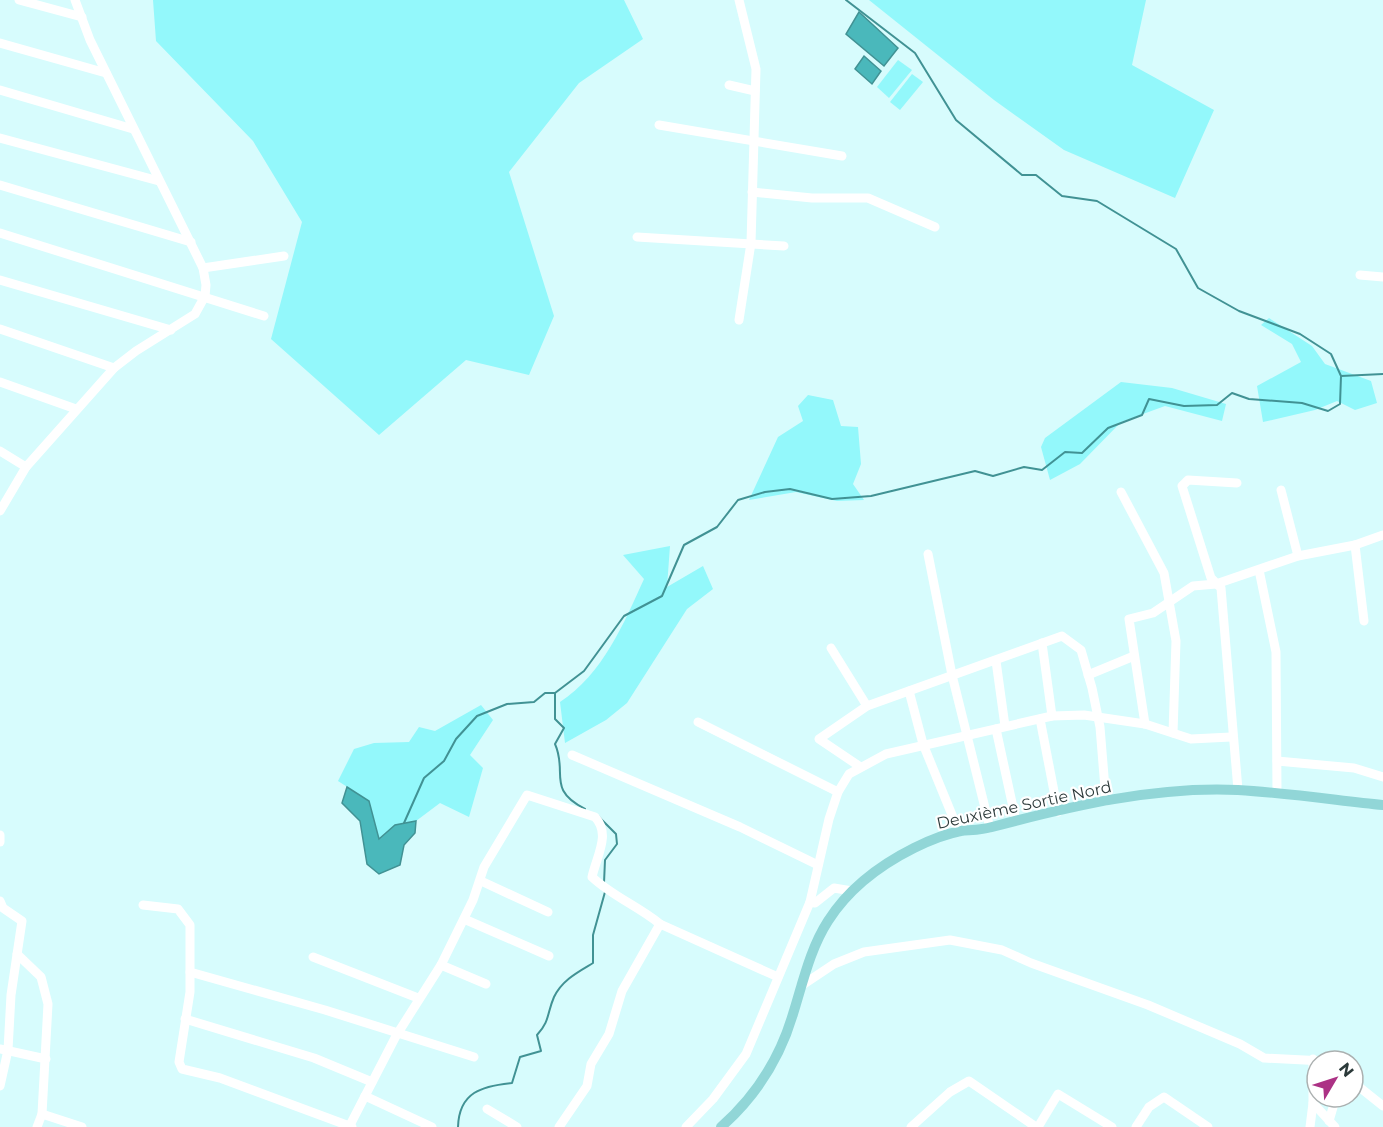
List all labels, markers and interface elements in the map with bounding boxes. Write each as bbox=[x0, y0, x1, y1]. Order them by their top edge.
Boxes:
street label: Deuxième Sortie Nord bbox=[935, 777, 1113, 833]
north arrow bbox=[1305, 1049, 1365, 1109]
text: N bbox=[1335, 1059, 1358, 1081]

